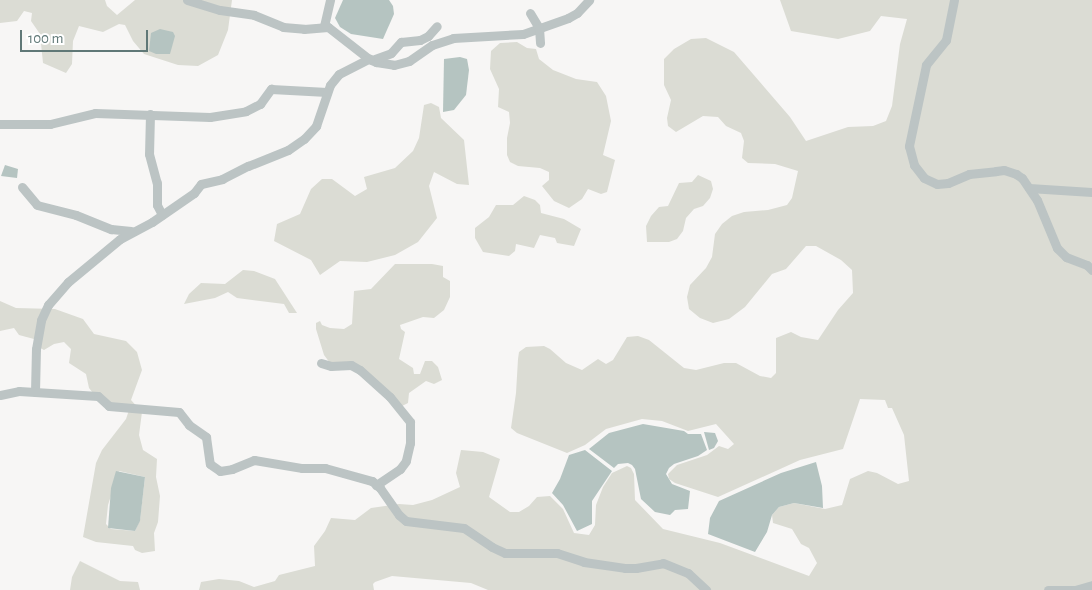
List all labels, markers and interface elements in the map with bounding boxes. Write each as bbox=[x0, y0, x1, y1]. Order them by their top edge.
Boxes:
scale bar bbox=[22, 20, 150, 52]
text: 100 m bbox=[28, 31, 63, 46]

